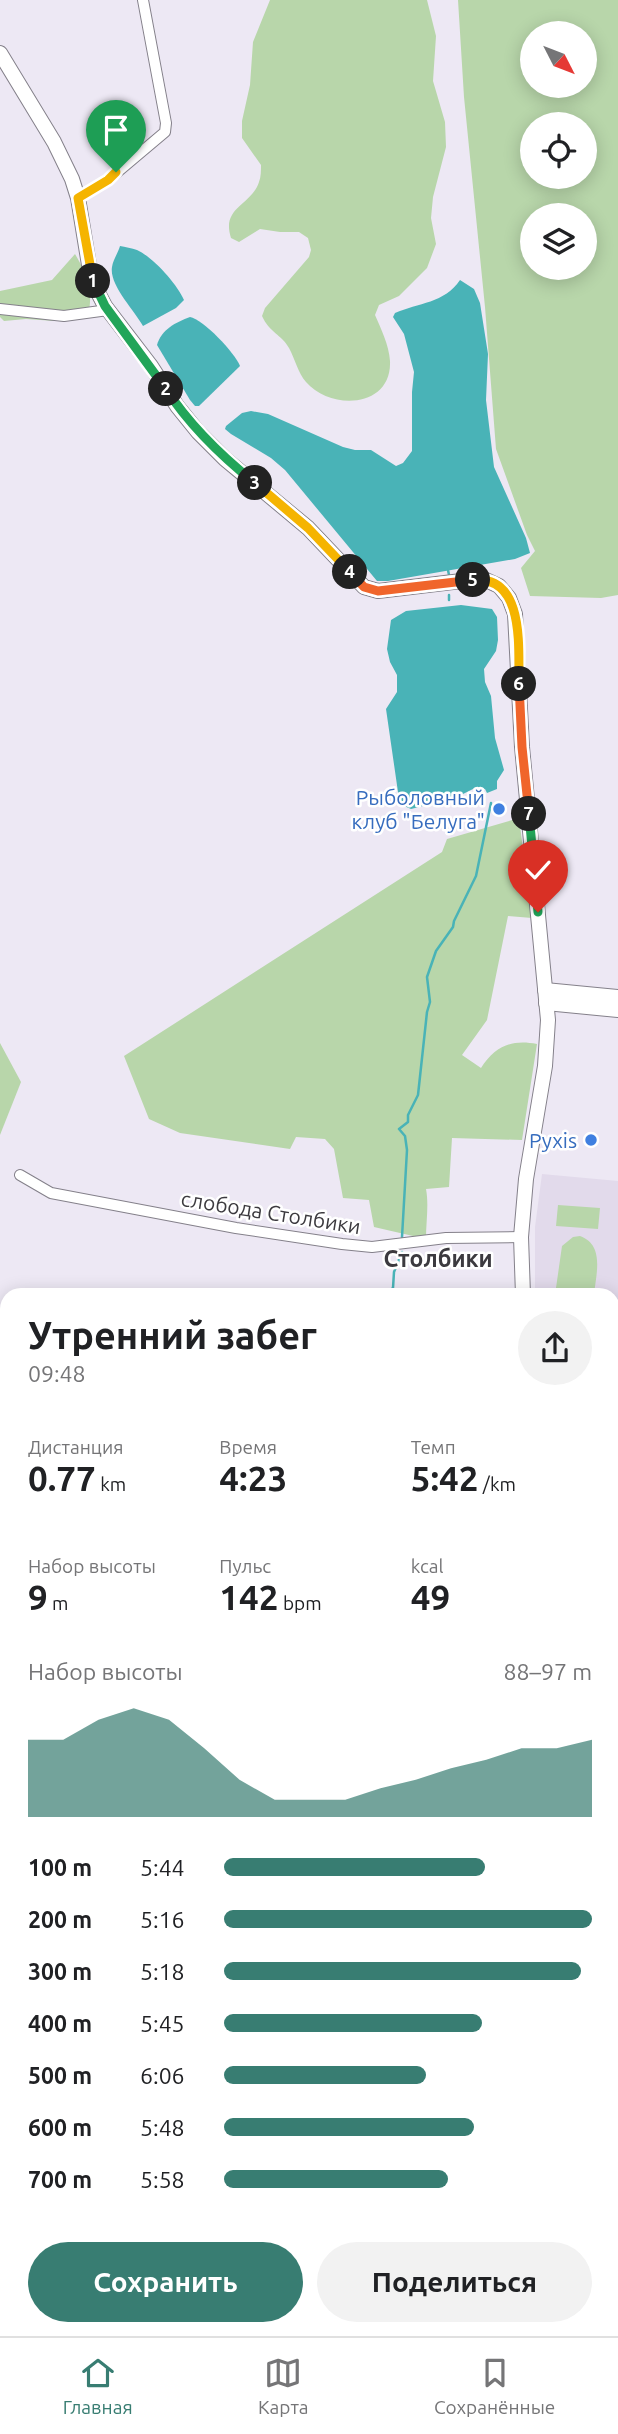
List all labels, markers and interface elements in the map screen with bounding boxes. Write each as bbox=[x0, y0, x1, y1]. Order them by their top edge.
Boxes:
north arrow bbox=[520, 21, 597, 98]
map controls bbox=[520, 21, 597, 280]
pin bbox=[86, 100, 146, 172]
icon: arrive bbox=[97, 111, 135, 149]
button: locate bbox=[520, 112, 597, 189]
button: layers bbox=[520, 203, 597, 280]
pin: 1 bbox=[76, 264, 110, 298]
text: 1 bbox=[87, 269, 98, 291]
pin: 2 bbox=[148, 372, 184, 406]
text: 2 bbox=[160, 377, 171, 399]
pin: 3 bbox=[238, 466, 272, 500]
text: 3 bbox=[249, 471, 260, 493]
pin: 4 bbox=[332, 554, 368, 590]
text: 4 bbox=[344, 560, 355, 582]
pin: 5 bbox=[456, 562, 490, 598]
text: 5 bbox=[467, 568, 478, 590]
pin: 6 bbox=[502, 666, 536, 702]
text: 6 bbox=[513, 672, 524, 694]
place label: Рыболовный клуб "Белуга" bbox=[352, 785, 485, 833]
pin: 7 bbox=[512, 796, 546, 832]
marker: Рыболовный клуб "Белуга" bbox=[491, 801, 507, 817]
text: 7 bbox=[523, 802, 534, 824]
pin bbox=[508, 840, 568, 912]
icon: check bbox=[519, 851, 557, 889]
place label: Pyxis bbox=[529, 1128, 577, 1152]
marker: Pyxis bbox=[583, 1132, 599, 1148]
street label: слобода Столбики bbox=[179, 1186, 363, 1238]
district label: Столбики bbox=[383, 1246, 493, 1271]
button: share bbox=[518, 1311, 592, 1385]
text: Утренний забег bbox=[28, 1314, 317, 1356]
text: 09:48 bbox=[28, 1361, 86, 1386]
text: Дистанция bbox=[28, 1436, 123, 1458]
text: Время bbox=[219, 1436, 277, 1458]
text: Темп bbox=[411, 1436, 456, 1458]
text: 0.77 bbox=[28, 1458, 96, 1498]
text: 4:23 bbox=[219, 1458, 287, 1498]
text: 5:42 bbox=[411, 1458, 479, 1498]
text: km bbox=[96, 1473, 126, 1495]
text: /km bbox=[479, 1473, 516, 1495]
text: Набор высоты bbox=[28, 1555, 156, 1577]
text: Пульс bbox=[219, 1555, 271, 1577]
text: kcal bbox=[411, 1555, 443, 1577]
text: 9 bbox=[28, 1577, 48, 1617]
text: 142 bbox=[219, 1577, 279, 1617]
text: 49 bbox=[411, 1577, 450, 1617]
text: m bbox=[48, 1592, 69, 1614]
text: bpm bbox=[279, 1592, 322, 1614]
text: Набор высоты bbox=[28, 1659, 183, 1684]
text: 88–97 m bbox=[504, 1659, 592, 1684]
text: 100 m bbox=[28, 1855, 92, 1880]
text: 5:44 bbox=[140, 1855, 185, 1880]
text: 200 m bbox=[28, 1907, 92, 1932]
text: 5:16 bbox=[140, 1907, 185, 1932]
text: 300 m bbox=[28, 1959, 92, 1984]
text: 5:18 bbox=[140, 1959, 185, 1984]
text: 400 m bbox=[28, 2011, 92, 2036]
text: 5:45 bbox=[140, 2011, 185, 2036]
text: 500 m bbox=[28, 2063, 92, 2088]
text: 6:06 bbox=[140, 2063, 185, 2088]
text: 600 m bbox=[28, 2115, 92, 2140]
text: 5:48 bbox=[140, 2115, 185, 2140]
text: 700 m bbox=[28, 2167, 92, 2192]
text: 5:58 bbox=[140, 2167, 185, 2192]
button: Сохранить bbox=[28, 2242, 303, 2322]
button: Поделиться bbox=[317, 2242, 592, 2322]
tab: Главная bbox=[63, 2354, 133, 2418]
tab: Карта bbox=[258, 2354, 309, 2418]
tab: Сохранённые bbox=[434, 2354, 555, 2418]

